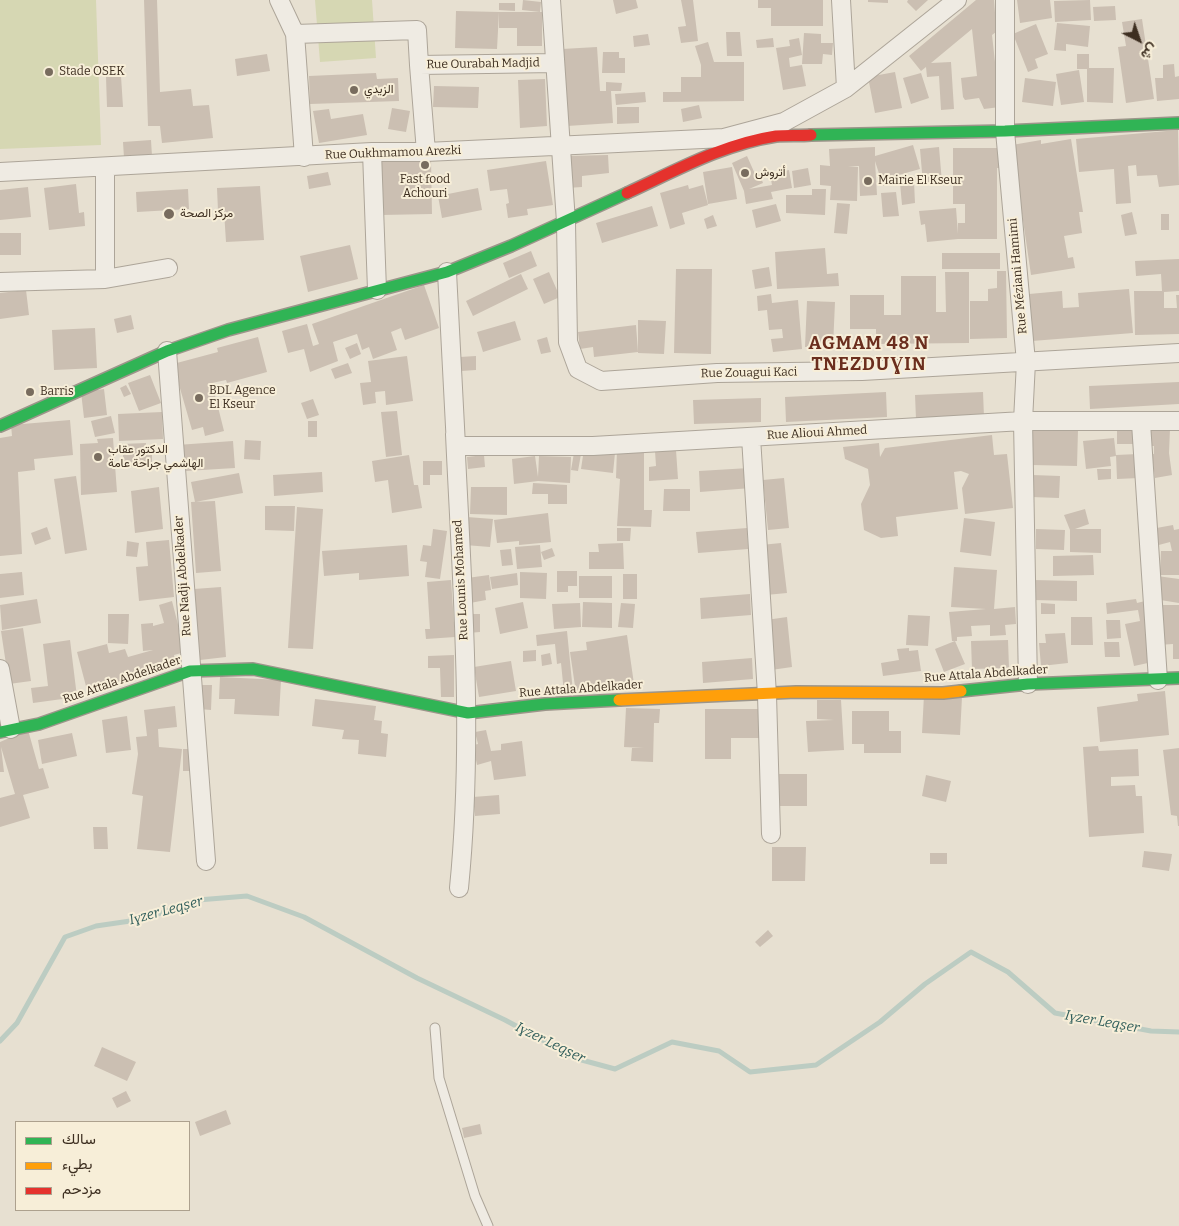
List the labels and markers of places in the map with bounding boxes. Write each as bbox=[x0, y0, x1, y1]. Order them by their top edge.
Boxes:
place label: Stade OSEK bbox=[59, 65, 125, 79]
marker: Stade OSEK bbox=[43, 66, 55, 78]
place label: الزيدي bbox=[364, 83, 393, 97]
marker: الزيدي bbox=[348, 84, 360, 96]
marker: Fast food Achouri bbox=[419, 159, 431, 171]
place label: أتروش bbox=[755, 166, 785, 180]
marker: أتروش bbox=[739, 167, 751, 179]
place label: Fast food Achouri bbox=[400, 173, 450, 201]
place label: Mairie El Kseur bbox=[878, 174, 963, 188]
marker: Mairie El Kseur bbox=[862, 175, 874, 187]
marker: مركز الصحة bbox=[162, 207, 176, 221]
place label: مركز الصحة bbox=[180, 207, 233, 221]
place label: BDL Agence El Kseur bbox=[209, 384, 275, 412]
place label: Barris bbox=[40, 385, 74, 399]
marker: Barris bbox=[24, 386, 36, 398]
marker: BDL Agence El Kseur bbox=[193, 392, 205, 404]
place label: الدكتور عقاب الهاشمي جراحة عامة bbox=[108, 443, 203, 471]
marker: الدكتور عقاب الهاشمي جراحة عامة bbox=[92, 451, 104, 463]

